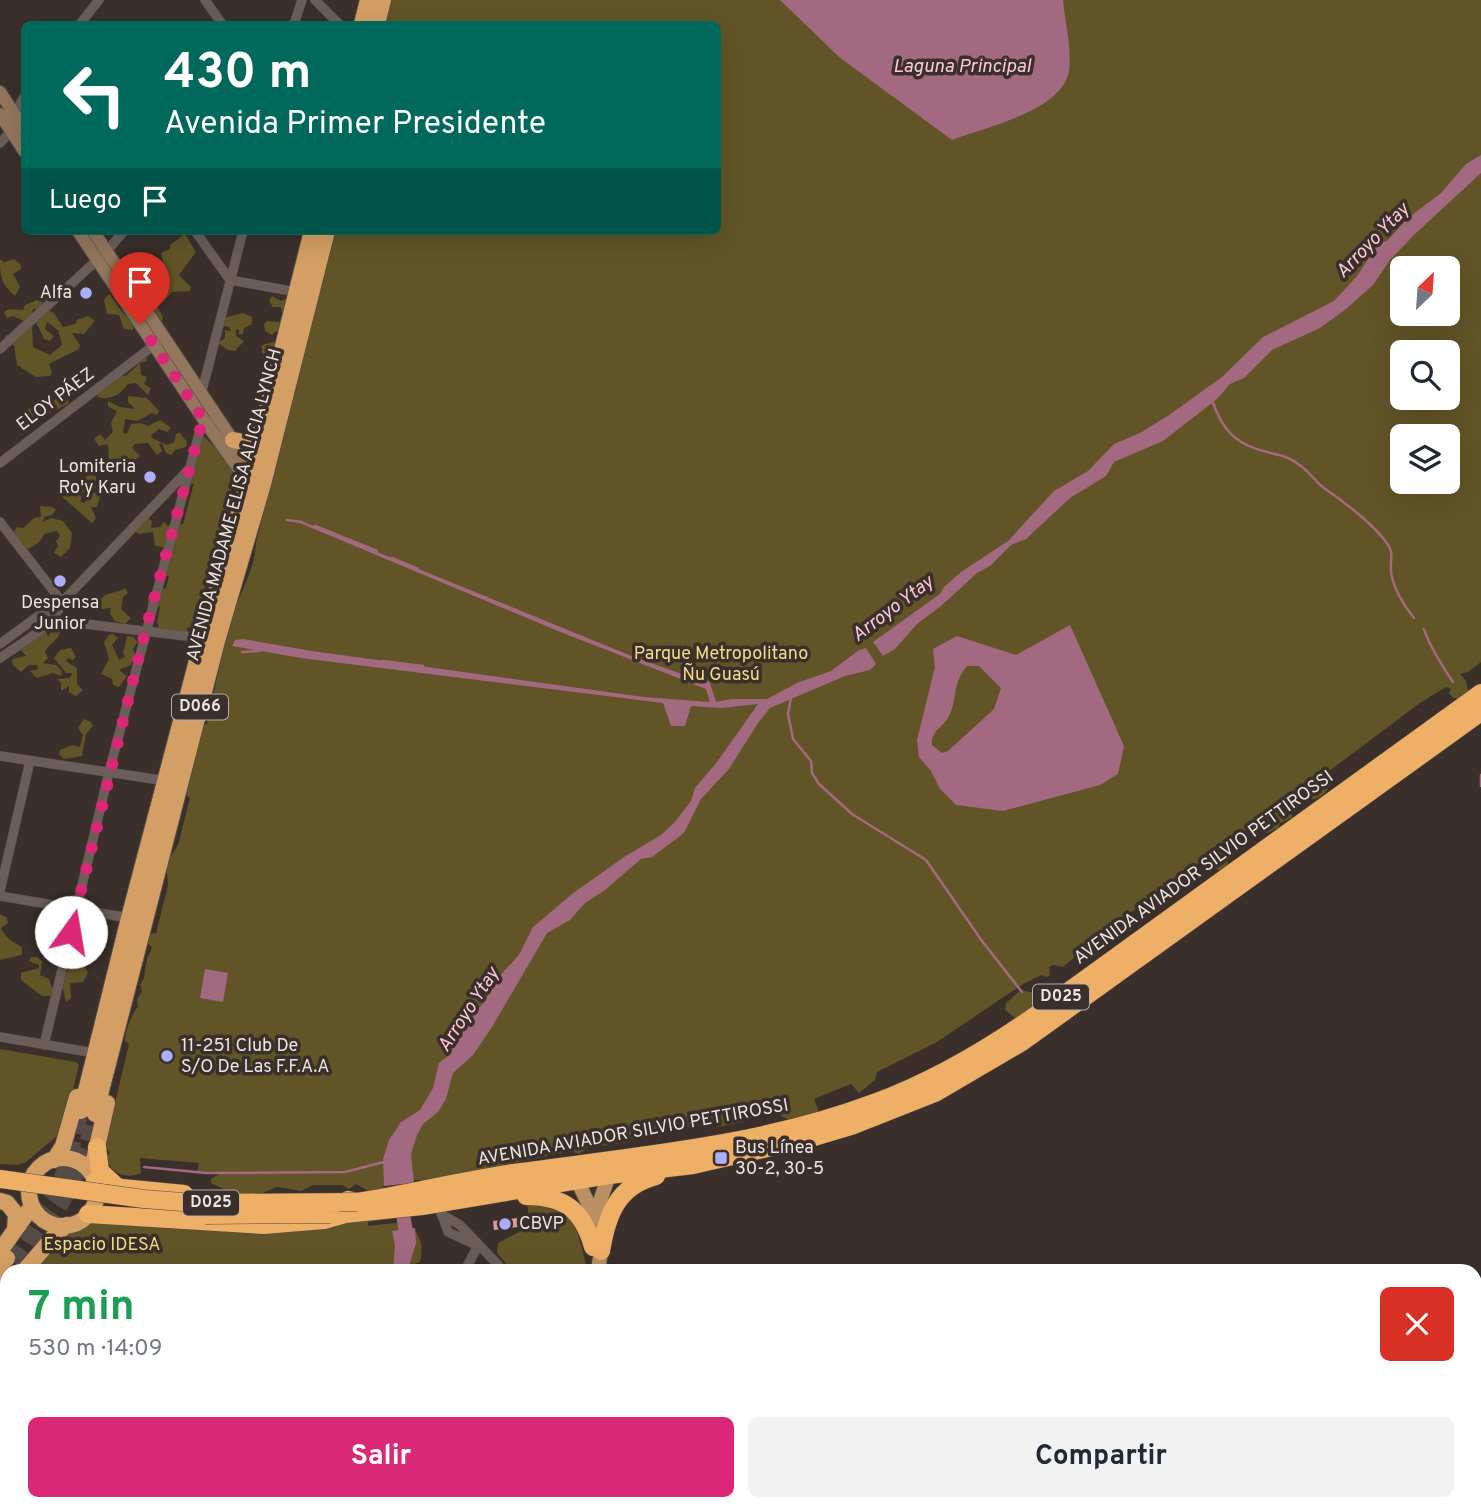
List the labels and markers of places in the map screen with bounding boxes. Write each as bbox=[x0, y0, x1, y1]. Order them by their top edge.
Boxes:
pin bbox=[110, 252, 170, 324]
place label: Alfa bbox=[40, 282, 72, 305]
marker: Alfa bbox=[78, 285, 94, 301]
place label: Lomiteria Ro'y Karu bbox=[59, 456, 136, 500]
marker: Lomiteria Ro'y Karu bbox=[142, 469, 158, 485]
marker: Despensa Junior bbox=[52, 573, 68, 589]
place label: Despensa Junior bbox=[21, 592, 99, 636]
place label: 11-251 Club De S/O De Las F.F.A.A bbox=[181, 1035, 329, 1079]
marker: 11-251 Club De S/O De Las F.F.A.A bbox=[159, 1048, 175, 1064]
place label: Bus Línea 30-2, 30-5 bbox=[735, 1137, 824, 1181]
marker: Bus Línea 30-2, 30-5 bbox=[713, 1150, 729, 1166]
place label: CBVP bbox=[519, 1213, 564, 1236]
marker: CBVP bbox=[497, 1216, 513, 1232]

